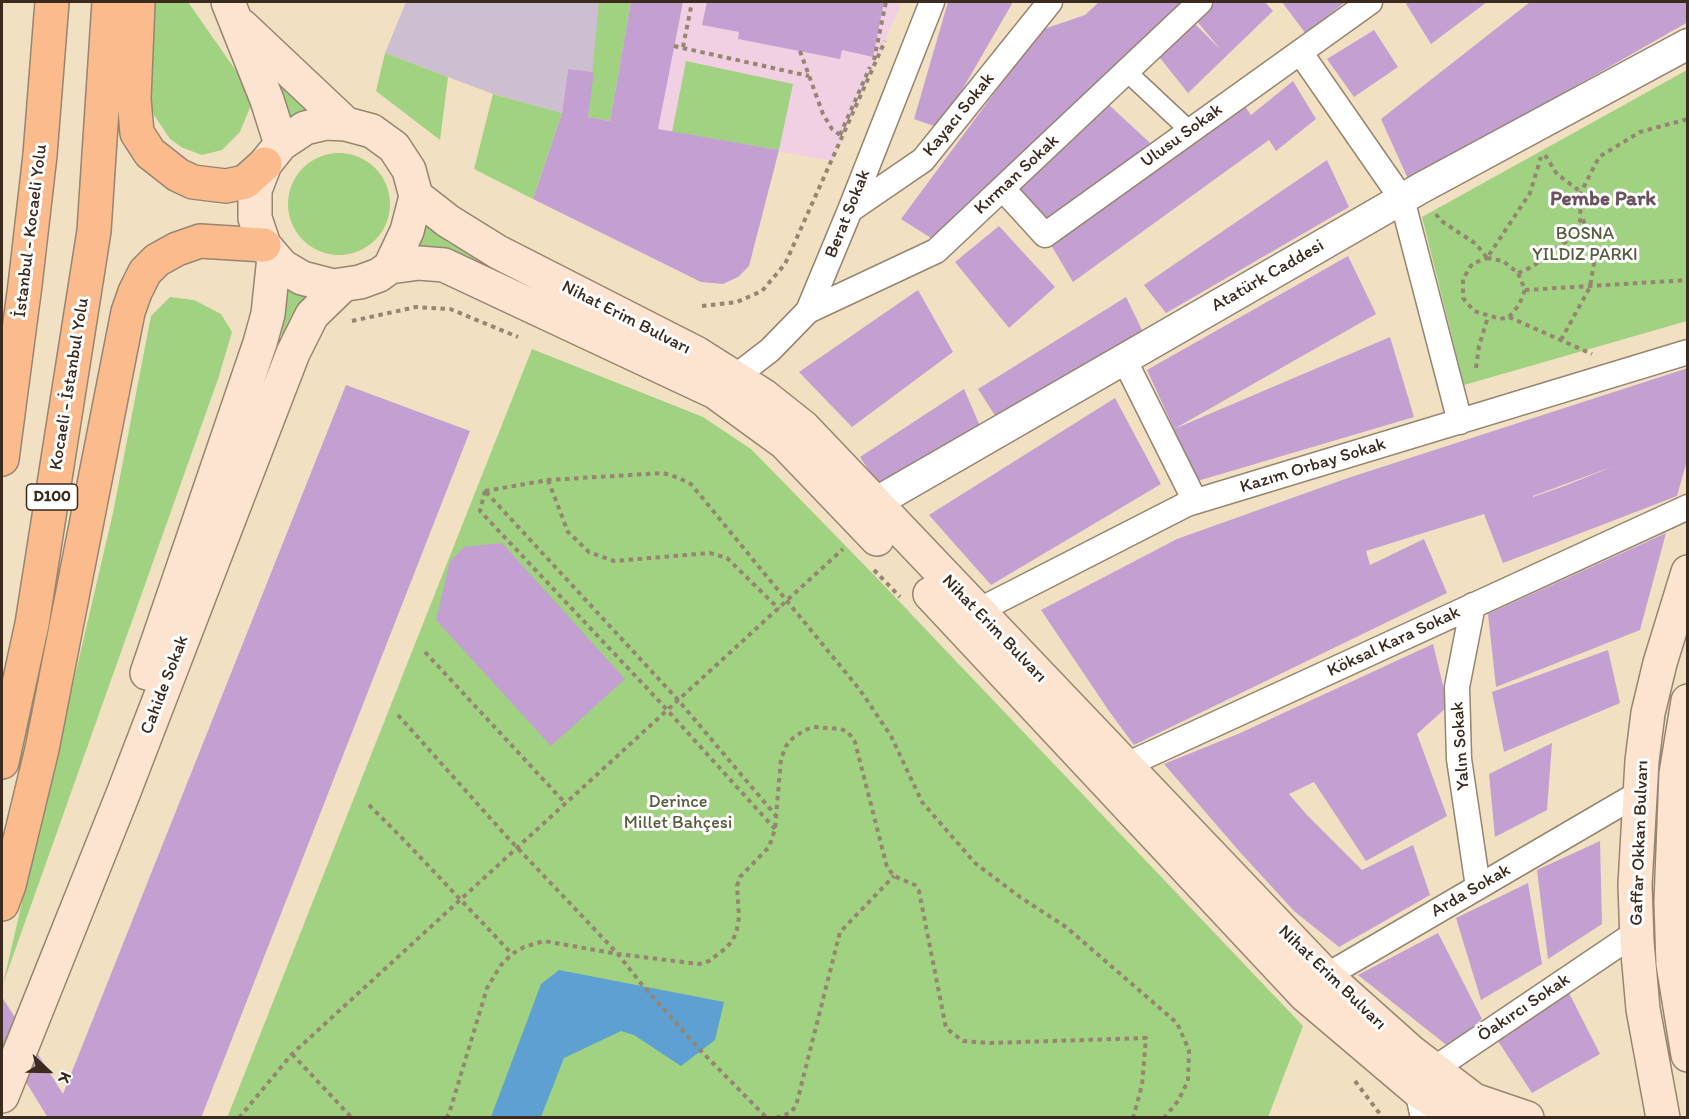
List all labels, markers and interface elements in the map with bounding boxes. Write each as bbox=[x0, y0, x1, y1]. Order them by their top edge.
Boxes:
street label: Kayacı Sokak bbox=[919, 69, 999, 161]
street label: Ulusu Sokak bbox=[1137, 99, 1227, 173]
street label: Kırman Sokak bbox=[970, 130, 1064, 220]
street label: İstanbul - Kocaeli Yolu bbox=[10, 143, 52, 319]
street label: Berat Sokak bbox=[820, 167, 876, 261]
district label: Pembe Park bbox=[1550, 187, 1656, 213]
park label: BOSNA YILDIZ PARKI bbox=[1532, 223, 1638, 266]
street label: Atatürk Caddesi bbox=[1208, 235, 1328, 317]
street label: Nihat Erim Bulvarı bbox=[558, 276, 694, 360]
street label: Kocaeli - İstanbul Yolu bbox=[46, 296, 94, 472]
street label: Kazım Orbay Sokak bbox=[1238, 434, 1388, 498]
road number: D100 bbox=[26, 484, 78, 510]
street label: Nihat Erim Bulvarı bbox=[937, 570, 1051, 688]
street label: Köksal Kara Sokak bbox=[1324, 602, 1464, 682]
street label: Cahide Sokak bbox=[136, 632, 194, 738]
street label: Yalın Sokak bbox=[1447, 701, 1475, 791]
street label: Gaffar Okkan Bulvarı bbox=[1626, 760, 1654, 926]
park label: Derince Millet Bahçesi bbox=[624, 791, 732, 834]
street label: Arda Sokak bbox=[1427, 860, 1515, 922]
street label: Nihat Erim Bulvarı bbox=[1273, 921, 1391, 1035]
street label: Öakırcı Sokak bbox=[1474, 969, 1574, 1047]
north arrow bbox=[18, 1041, 78, 1101]
text: K bbox=[54, 1070, 76, 1086]

